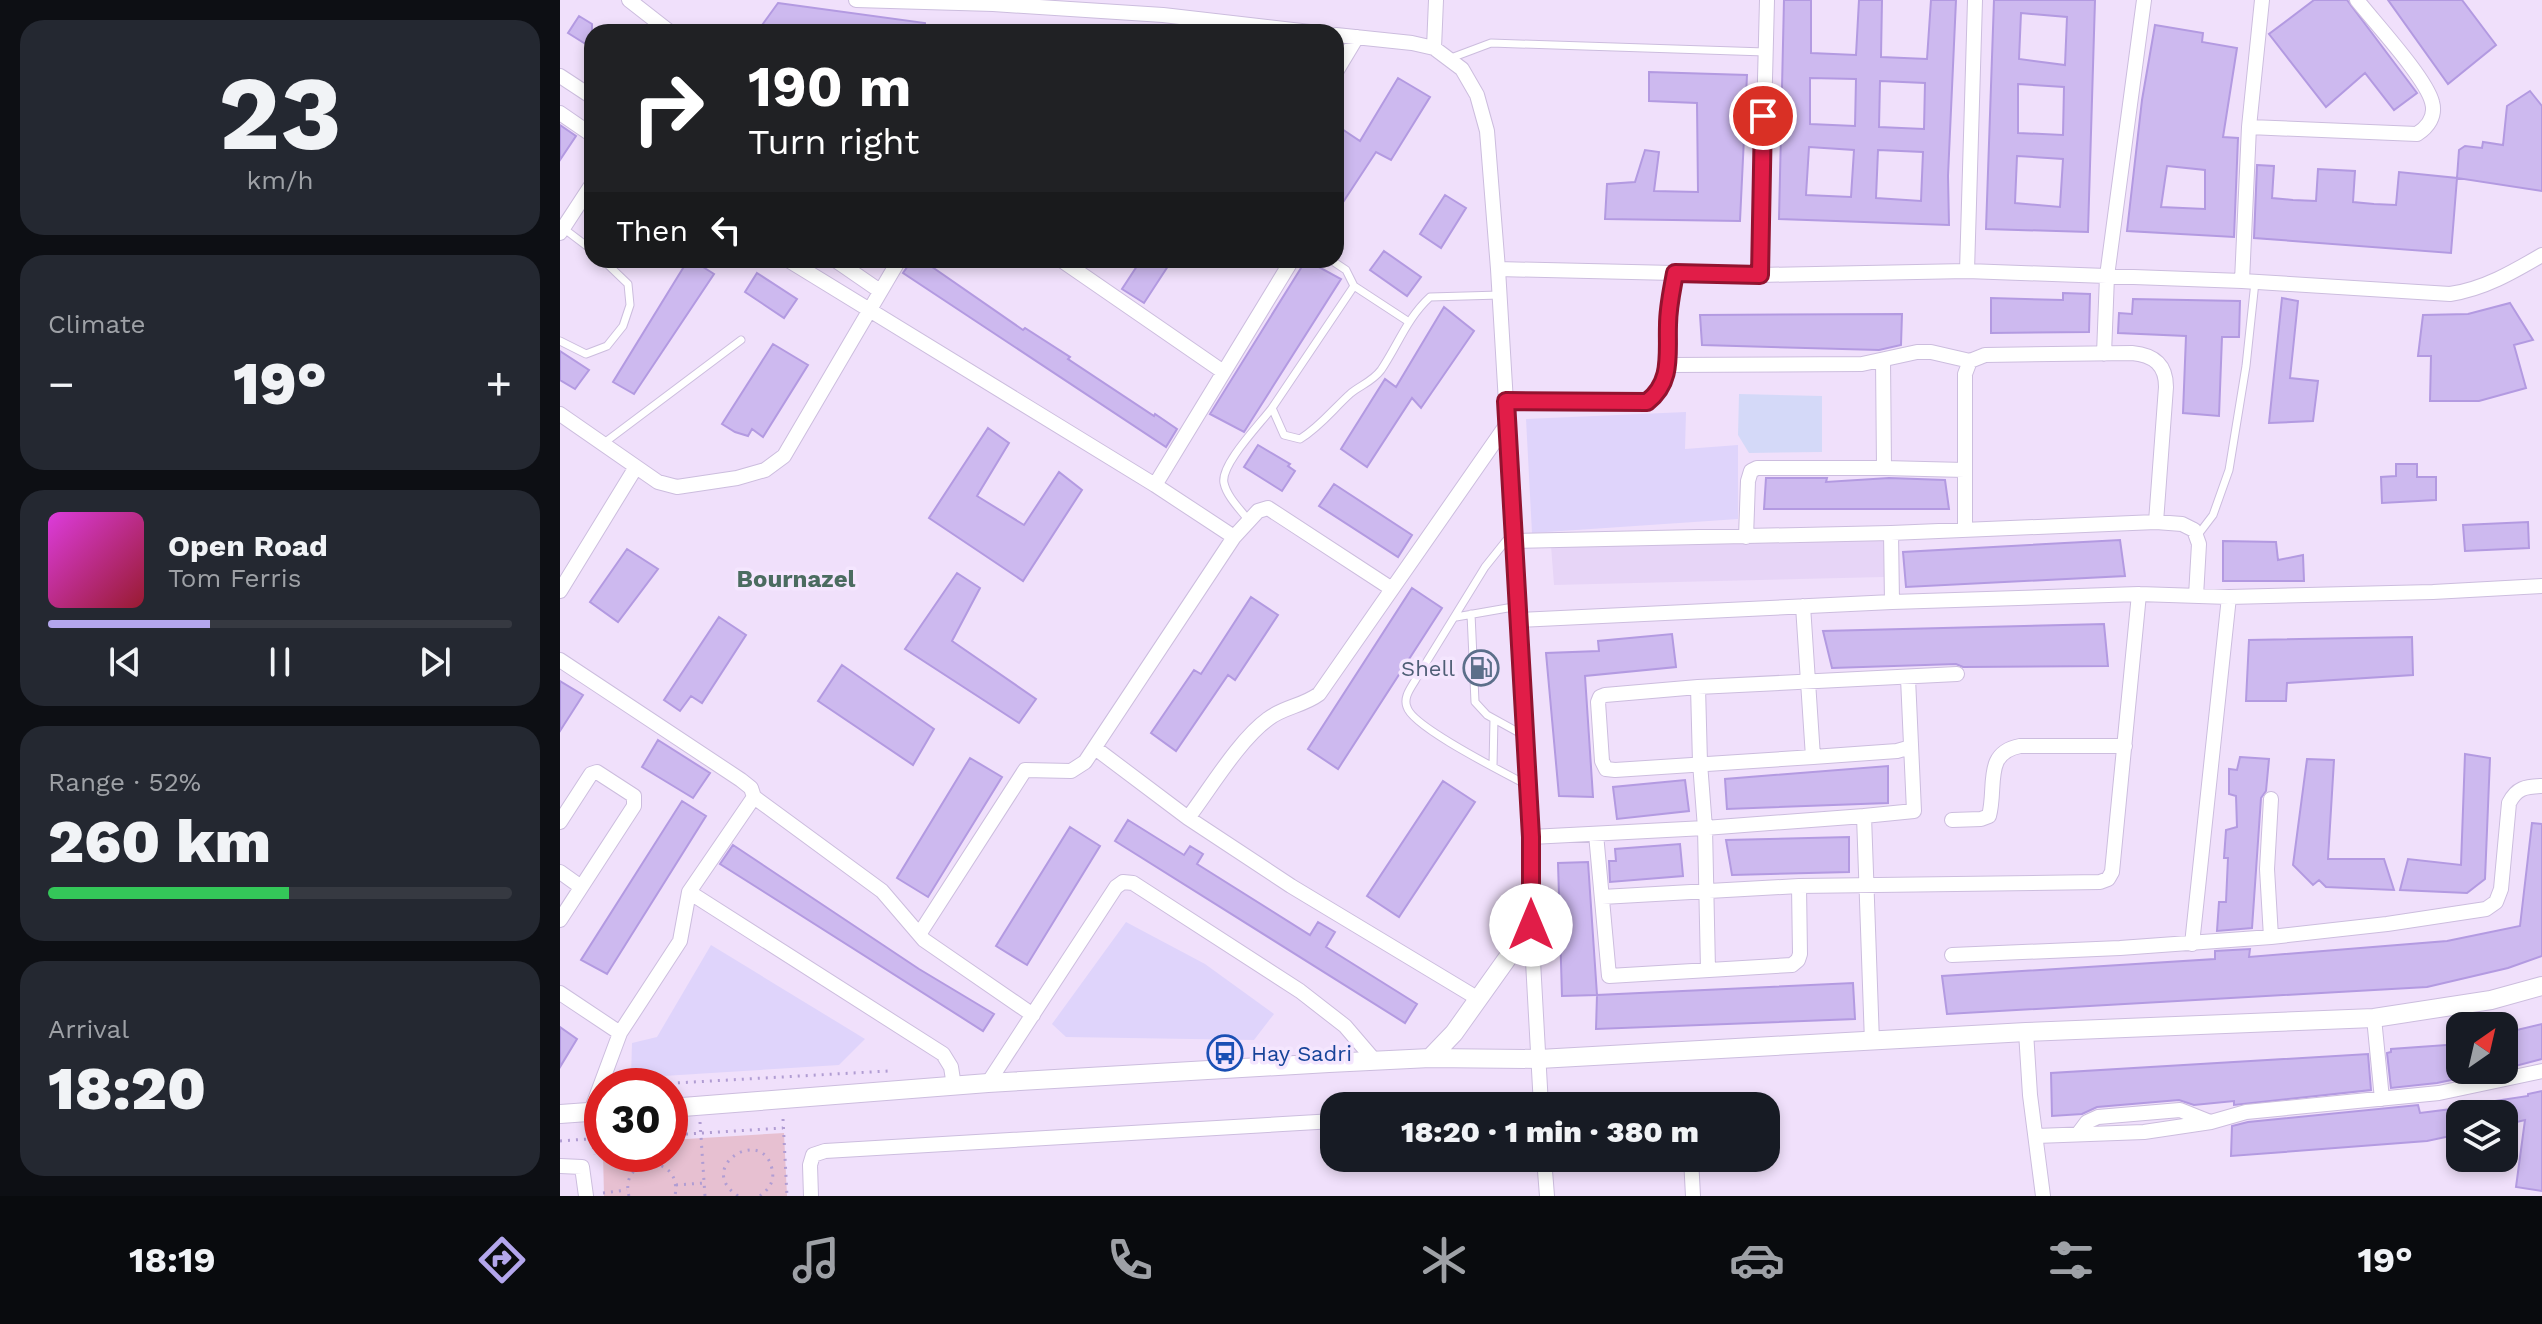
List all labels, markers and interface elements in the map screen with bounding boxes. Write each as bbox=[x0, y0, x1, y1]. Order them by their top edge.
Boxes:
text: 23 bbox=[218, 52, 342, 174]
text: 190 m bbox=[748, 54, 911, 120]
icon: right bbox=[616, 56, 720, 160]
pin bbox=[1729, 82, 1797, 150]
icon: arrive bbox=[1741, 94, 1785, 138]
text: Turn right bbox=[748, 121, 919, 163]
text: km/h bbox=[247, 165, 313, 195]
icon: left bbox=[704, 208, 748, 252]
text: Then bbox=[616, 213, 688, 248]
text: Climate bbox=[48, 309, 146, 339]
text: 19° bbox=[233, 348, 327, 419]
text: − bbox=[48, 358, 75, 410]
text: + bbox=[485, 358, 512, 410]
text: Open Road bbox=[168, 528, 328, 563]
text: Tom Ferris bbox=[168, 563, 301, 593]
district label: Bournazel bbox=[737, 565, 856, 593]
icon: previous bbox=[103, 640, 147, 684]
icon: pause bbox=[258, 640, 302, 684]
icon: next bbox=[413, 640, 457, 684]
fuel station icon: Shell bbox=[1462, 649, 1500, 687]
place label: Shell bbox=[1401, 656, 1455, 681]
text: Range · 52% bbox=[48, 767, 201, 797]
text: 260 km bbox=[48, 806, 271, 877]
position arrow bbox=[1489, 883, 1573, 967]
north arrow bbox=[2446, 1012, 2518, 1084]
map controls bbox=[2446, 1012, 2518, 1172]
text: Arrival bbox=[48, 1014, 129, 1044]
bus stop icon: Hay Sadri bbox=[1206, 1034, 1244, 1072]
place label: Hay Sadri bbox=[1251, 1041, 1352, 1066]
text: 18:20 bbox=[48, 1053, 206, 1124]
speed limit sign: 30 bbox=[584, 1068, 688, 1172]
button: layers bbox=[2446, 1100, 2518, 1172]
text: 18:20 · 1 min · 380 m bbox=[1401, 1114, 1699, 1149]
icon: directions bbox=[474, 1232, 530, 1288]
icon: music bbox=[788, 1232, 844, 1288]
icon: phone bbox=[1102, 1232, 1158, 1288]
icon: climate bbox=[1416, 1232, 1472, 1288]
icon: car bbox=[1729, 1232, 1785, 1288]
icon: filters bbox=[2043, 1232, 2099, 1288]
text: 18:19 bbox=[129, 1239, 216, 1281]
text: 19° bbox=[2357, 1239, 2413, 1281]

